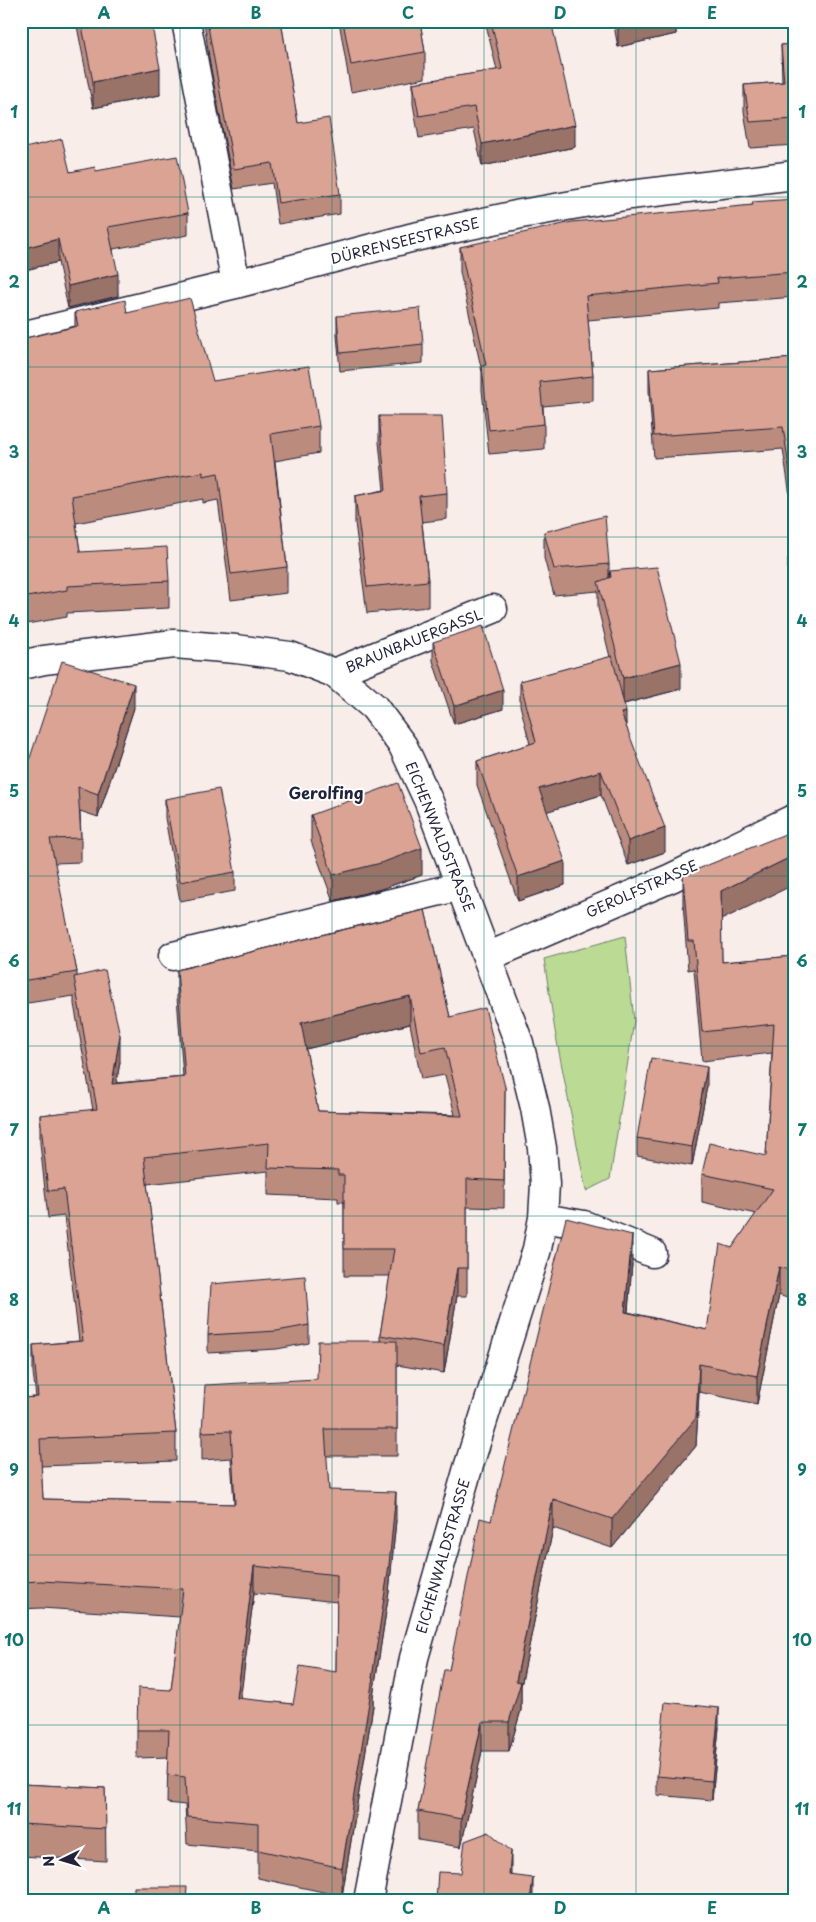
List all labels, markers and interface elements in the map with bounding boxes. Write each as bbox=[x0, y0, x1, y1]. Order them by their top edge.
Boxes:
text: A bbox=[98, 0, 111, 24]
text: B bbox=[251, 0, 262, 24]
text: C bbox=[402, 0, 414, 24]
text: D bbox=[554, 0, 566, 24]
text: E bbox=[707, 0, 717, 24]
text: 1 bbox=[10, 99, 18, 123]
text: 1 bbox=[798, 99, 806, 123]
street label: DÜRRENSEESTRASSE bbox=[328, 212, 481, 269]
text: 2 bbox=[8, 269, 20, 293]
text: 2 bbox=[796, 269, 808, 293]
text: 3 bbox=[9, 439, 19, 463]
text: 3 bbox=[797, 439, 807, 463]
street label: BRAUNBAUERGASSL bbox=[342, 603, 485, 678]
text: 4 bbox=[9, 608, 20, 632]
text: 4 bbox=[797, 608, 808, 632]
street label: EICHENWALDSTRASSE bbox=[401, 758, 480, 915]
text: 5 bbox=[9, 778, 19, 802]
text: 5 bbox=[797, 778, 807, 802]
district label: Gerolfing bbox=[289, 780, 364, 804]
street label: GEROLFSTRASSE bbox=[583, 854, 701, 923]
text: 6 bbox=[8, 948, 20, 972]
text: 6 bbox=[796, 948, 808, 972]
text: 7 bbox=[9, 1117, 19, 1141]
text: 7 bbox=[797, 1117, 807, 1141]
text: 8 bbox=[9, 1287, 19, 1311]
text: 8 bbox=[797, 1287, 807, 1311]
text: 9 bbox=[9, 1457, 19, 1481]
text: 9 bbox=[797, 1457, 807, 1481]
street label: EICHENWALDSTRASSE bbox=[410, 1476, 475, 1636]
text: 10 bbox=[4, 1627, 24, 1651]
text: 10 bbox=[792, 1627, 812, 1651]
text: 11 bbox=[7, 1796, 21, 1820]
text: 11 bbox=[795, 1796, 809, 1820]
north arrow bbox=[38, 1834, 88, 1884]
text: N bbox=[38, 1855, 59, 1868]
text: A bbox=[98, 1895, 111, 1919]
text: B bbox=[251, 1895, 262, 1919]
text: C bbox=[402, 1895, 414, 1919]
text: D bbox=[554, 1895, 566, 1919]
text: E bbox=[707, 1895, 717, 1919]

